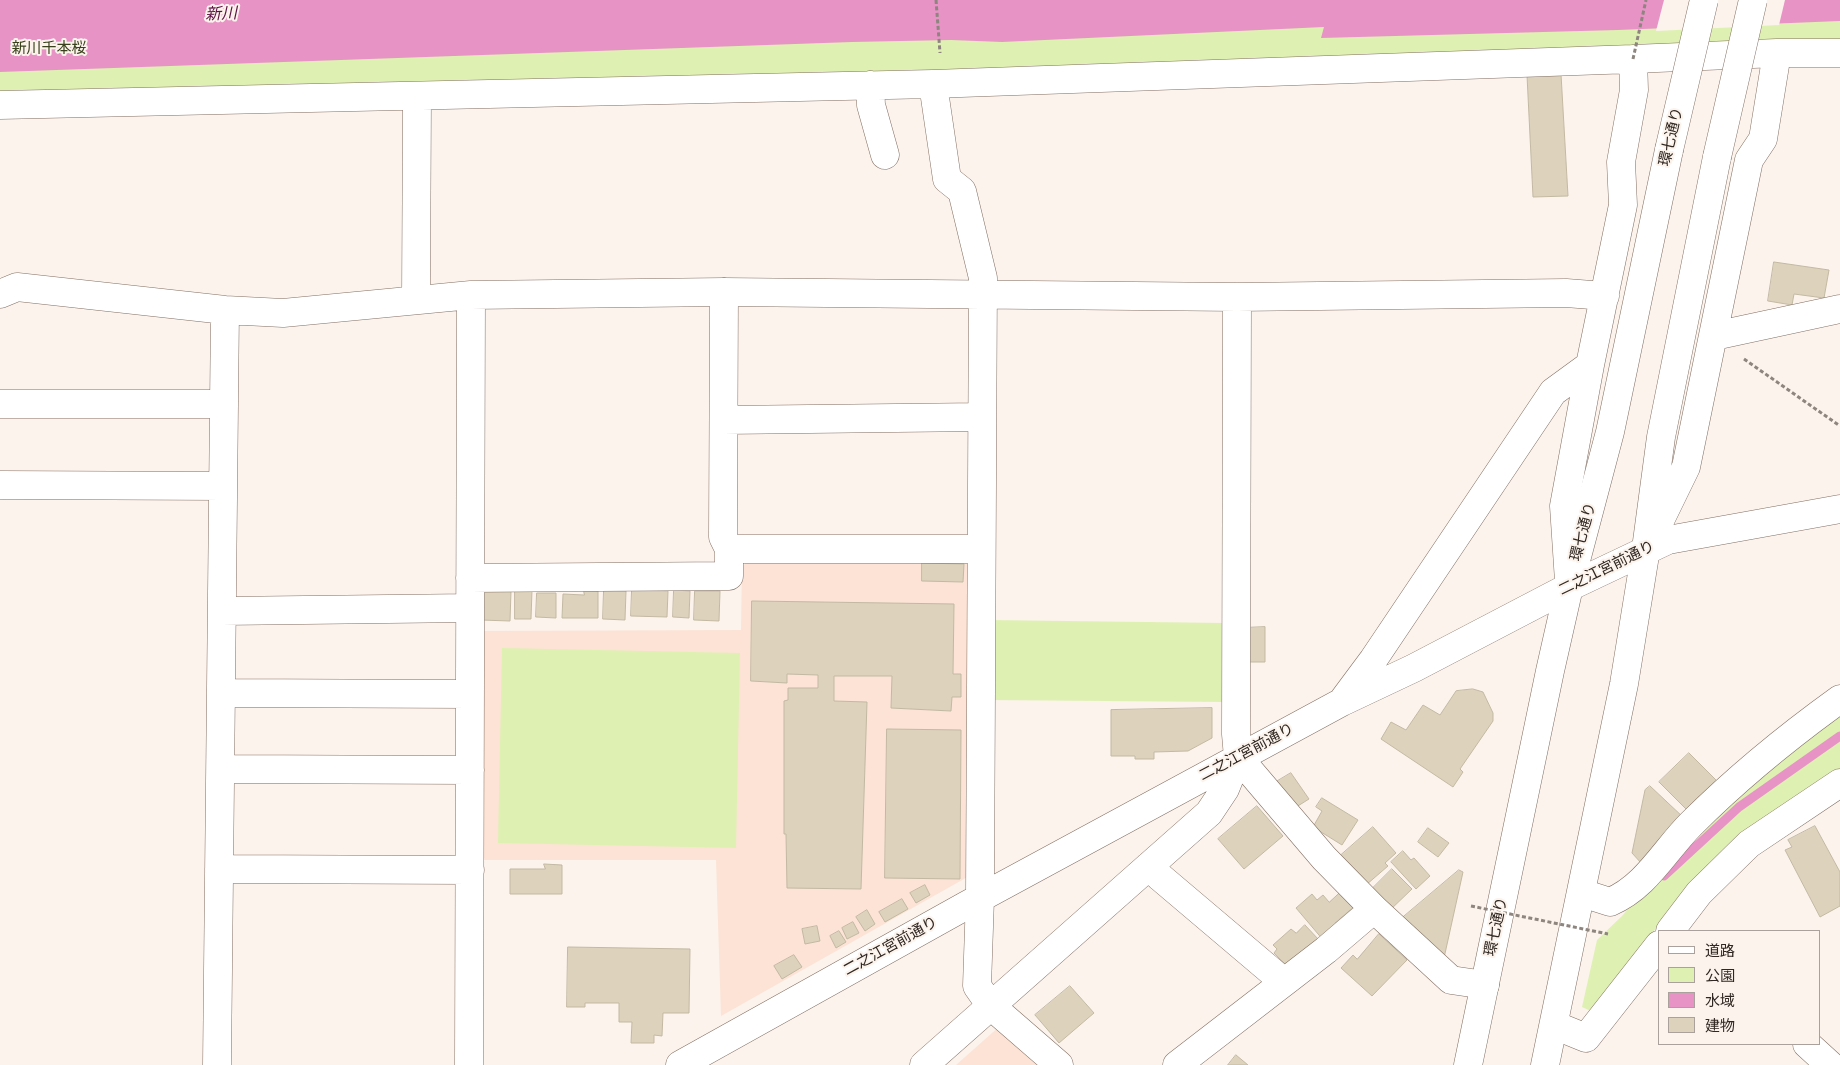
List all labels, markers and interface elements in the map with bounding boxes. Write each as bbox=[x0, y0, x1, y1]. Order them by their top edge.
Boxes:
water label: 新川 bbox=[205, 5, 237, 25]
park label: 新川千本桜 bbox=[12, 40, 86, 58]
street label: 環七通り bbox=[1656, 106, 1688, 168]
street label: 環七通り bbox=[1568, 501, 1600, 563]
street label: 二之江宮前通り bbox=[1556, 538, 1658, 600]
street label: 二之江宮前通り bbox=[1196, 720, 1298, 786]
street label: 環七通り bbox=[1482, 896, 1512, 958]
street label: 二之江宮前通り bbox=[841, 914, 941, 980]
legend bbox=[1658, 930, 1820, 1045]
text: 道路 bbox=[1705, 941, 1735, 961]
text: 公園 bbox=[1705, 966, 1735, 986]
text: 水域 bbox=[1705, 991, 1735, 1011]
text: 建物 bbox=[1705, 1016, 1735, 1036]

